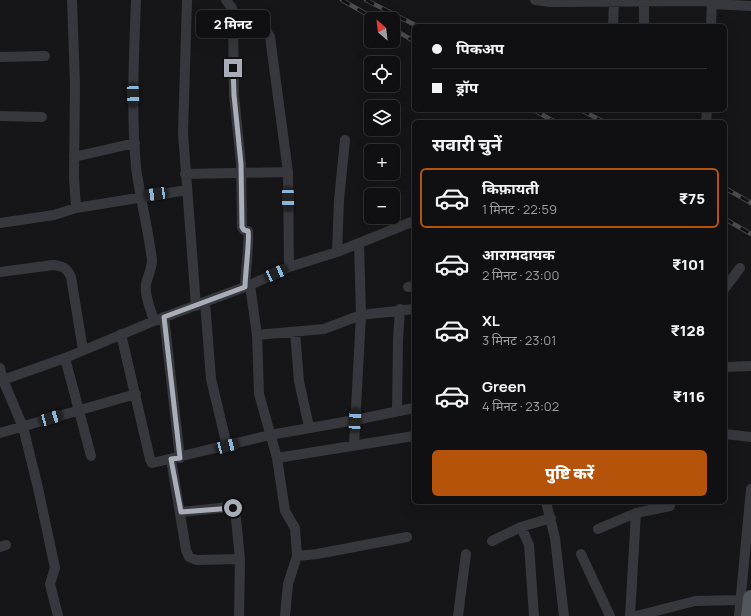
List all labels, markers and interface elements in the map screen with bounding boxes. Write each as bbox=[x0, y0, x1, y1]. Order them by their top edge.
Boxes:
callout: 2 मिनट bbox=[196, 10, 270, 38]
north arrow bbox=[364, 12, 400, 48]
map controls bbox=[364, 12, 400, 224]
text: 2 मिनट bbox=[214, 15, 252, 33]
text: पिकअप bbox=[456, 38, 504, 59]
button: locate bbox=[364, 56, 400, 92]
route end bbox=[224, 59, 242, 77]
text: ड्रॉप bbox=[456, 77, 478, 98]
car bbox=[127, 83, 139, 107]
button: layers bbox=[364, 100, 400, 136]
text: सवारी चुनें bbox=[432, 132, 502, 156]
button: + bbox=[364, 144, 400, 180]
text: किफ़ायती bbox=[482, 178, 539, 199]
icon: car bbox=[434, 180, 470, 216]
car bbox=[143, 186, 169, 202]
car bbox=[282, 187, 294, 211]
button: − bbox=[364, 188, 400, 224]
text: ₹75 bbox=[679, 188, 705, 209]
text: 1 मिनट · 22:59 bbox=[482, 200, 557, 218]
text: आरामदायक bbox=[482, 244, 555, 265]
icon: car bbox=[434, 246, 470, 282]
text: ₹101 bbox=[672, 254, 705, 275]
car bbox=[263, 263, 289, 283]
text: 2 मिनट · 23:00 bbox=[482, 266, 559, 284]
text: XL bbox=[482, 310, 500, 331]
icon: car bbox=[434, 312, 470, 348]
text: ₹128 bbox=[670, 320, 705, 341]
text: 3 मिनट · 23:01 bbox=[482, 331, 556, 349]
text: Green bbox=[482, 376, 526, 397]
icon: car bbox=[434, 378, 470, 414]
text: ₹116 bbox=[673, 386, 705, 407]
text: 4 मिनट · 23:02 bbox=[482, 397, 559, 415]
car bbox=[348, 408, 362, 432]
car bbox=[38, 409, 64, 427]
car bbox=[214, 437, 240, 455]
button: पुष्टि करें bbox=[432, 450, 707, 496]
route start bbox=[224, 499, 242, 517]

